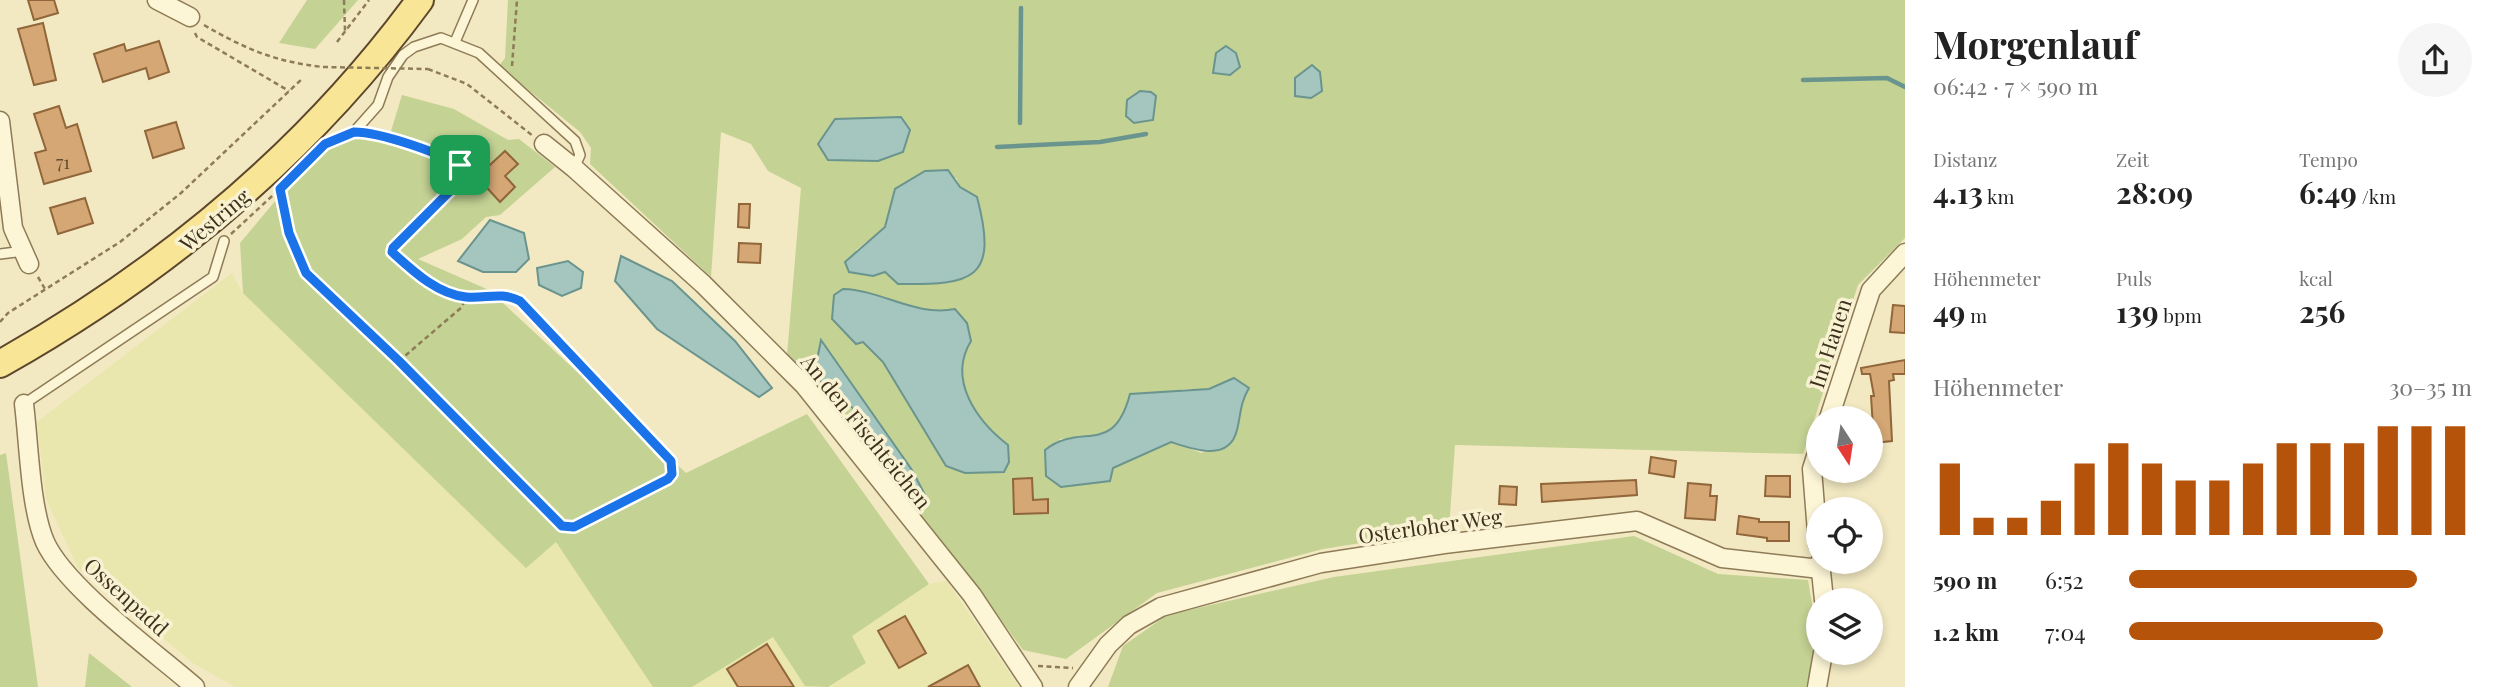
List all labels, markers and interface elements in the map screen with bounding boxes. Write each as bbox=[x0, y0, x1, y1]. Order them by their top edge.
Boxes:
text: Morgenlauf bbox=[1933, 18, 2137, 69]
button: share bbox=[2398, 23, 2472, 97]
text: 06:42 · 7 × 590 m bbox=[1933, 70, 2098, 101]
pin bbox=[430, 135, 490, 195]
icon: arrive bbox=[441, 146, 479, 184]
text: Distanz bbox=[1933, 146, 1997, 172]
text: Zeit bbox=[2116, 146, 2149, 172]
text: Tempo bbox=[2299, 146, 2358, 172]
house number: 71 bbox=[56, 150, 70, 174]
text: 4.13 bbox=[1933, 172, 1983, 212]
text: 28:09 bbox=[2116, 172, 2193, 212]
text: 6:49 bbox=[2299, 172, 2357, 212]
street label: Westring bbox=[172, 181, 255, 257]
text: km bbox=[1983, 183, 2014, 209]
text: /km bbox=[2357, 183, 2396, 209]
text: Höhenmeter bbox=[1933, 265, 2041, 291]
text: Puls bbox=[2116, 265, 2152, 291]
text: kcal bbox=[2299, 265, 2333, 291]
text: 49 bbox=[1933, 291, 1965, 331]
text: 139 bbox=[2116, 291, 2159, 331]
text: 256 bbox=[2299, 291, 2345, 331]
street label: Im Hauen bbox=[1801, 294, 1857, 391]
text: m bbox=[1965, 302, 1987, 328]
text: bpm bbox=[2159, 302, 2202, 328]
street label: An den Fischteichen bbox=[795, 347, 938, 515]
text: Höhenmeter bbox=[1933, 371, 2063, 402]
text: 30–35 m bbox=[2389, 371, 2472, 402]
north arrow bbox=[1806, 406, 1883, 483]
map controls bbox=[1806, 406, 1883, 665]
button: locate bbox=[1806, 497, 1883, 574]
street label: Osterloher Weg bbox=[1356, 501, 1504, 549]
street label: Ossenpadd bbox=[79, 551, 175, 641]
text: 590 m bbox=[1933, 564, 1997, 595]
text: 6:52 bbox=[2045, 564, 2084, 595]
button: layers bbox=[1806, 588, 1883, 665]
text: 1.2 km bbox=[1933, 616, 1999, 647]
text: 7:04 bbox=[2045, 616, 2086, 647]

